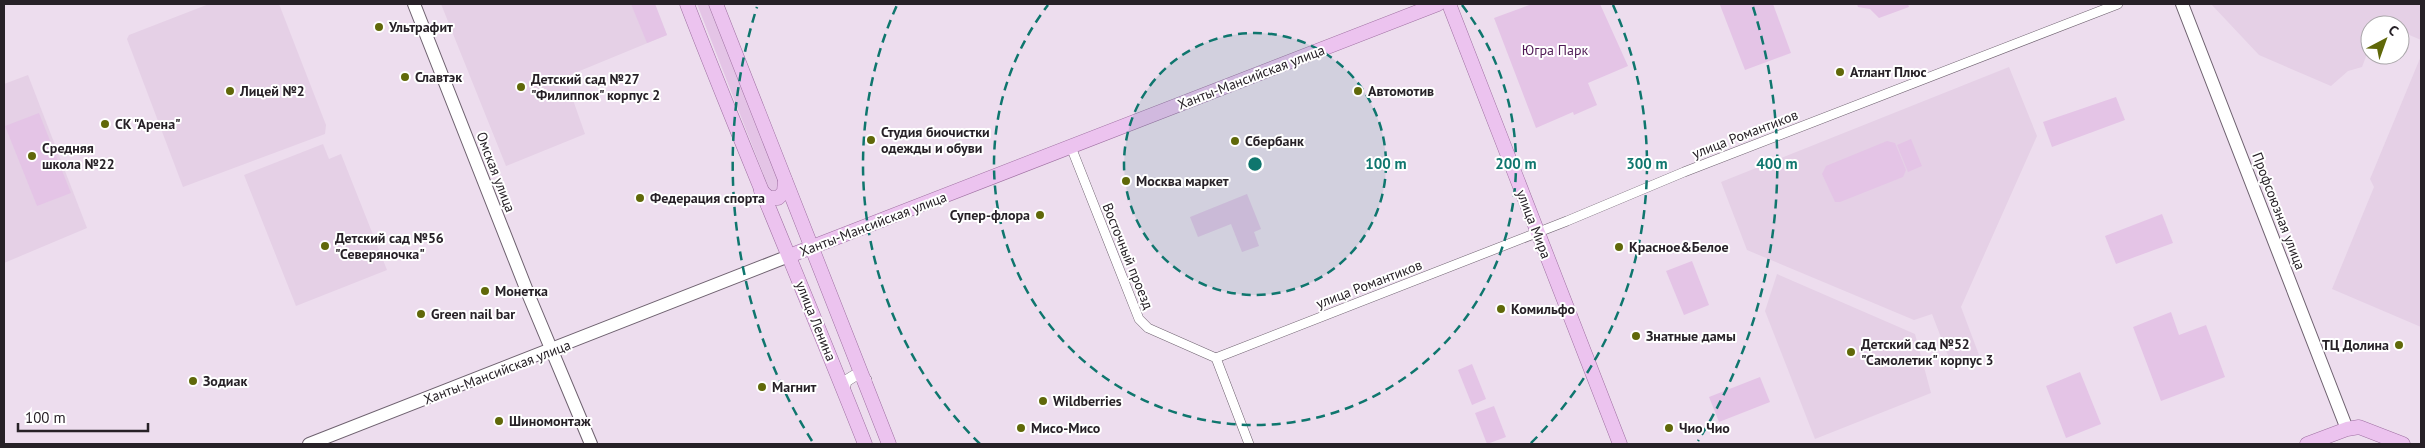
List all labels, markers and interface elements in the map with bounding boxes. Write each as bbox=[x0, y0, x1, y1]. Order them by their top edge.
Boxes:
north arrow bbox=[2360, 15, 2410, 65]
place label: Ультрафит bbox=[388, 18, 453, 36]
marker: Ультрафит bbox=[373, 21, 385, 33]
text: С bbox=[2385, 21, 2403, 40]
street label: Ханты-Мансийская улица bbox=[1175, 41, 1327, 113]
park label: Югра Парк bbox=[1522, 41, 1588, 59]
place label: Атлант Плюс bbox=[1850, 63, 1927, 81]
marker: Атлант Плюс bbox=[1834, 66, 1846, 78]
place label: Славтэк bbox=[415, 68, 462, 86]
place label: Детский сад №27 "Филиппок" корпус 2 bbox=[531, 70, 660, 104]
marker: Славтэк bbox=[399, 71, 411, 83]
marker: Детский сад №27 "Филиппок" корпус 2 bbox=[515, 81, 527, 93]
place label: Лицей №2 bbox=[239, 82, 305, 100]
place label: Автомотив bbox=[1368, 82, 1434, 100]
marker: Лицей №2 bbox=[224, 85, 236, 97]
marker: Автомотив bbox=[1352, 85, 1364, 97]
street label: улица Романтиков bbox=[1690, 106, 1800, 162]
place label: СК "Арена" bbox=[115, 115, 181, 133]
marker: СК "Арена" bbox=[99, 118, 111, 130]
place label: Студия биочистки одежды и обуви bbox=[881, 123, 990, 157]
street label: Омская улица bbox=[472, 129, 520, 215]
place label: Сбербанк bbox=[1245, 132, 1304, 150]
marker: Студия биочистки одежды и обуви bbox=[865, 134, 877, 146]
marker: Сбербанк bbox=[1229, 135, 1241, 147]
place label: Средняя школа №22 bbox=[42, 139, 115, 173]
marker: Средняя школа №22 bbox=[26, 150, 38, 162]
street label: Профсоюзная улица bbox=[2248, 150, 2310, 272]
text: 100 m bbox=[1365, 154, 1407, 173]
text: 200 m bbox=[1495, 154, 1537, 173]
text: 300 m bbox=[1626, 154, 1668, 173]
text: 400 m bbox=[1756, 154, 1798, 173]
centre of rings bbox=[1246, 155, 1264, 173]
place label: Москва маркет bbox=[1136, 172, 1229, 190]
marker: Москва маркет bbox=[1120, 175, 1132, 187]
street label: улица Мира bbox=[1513, 187, 1555, 261]
street label: Ханты-Мансийская улица bbox=[797, 188, 949, 260]
place label: Федерация спорта bbox=[650, 189, 765, 207]
marker: Федерация спорта bbox=[634, 192, 646, 204]
street label: Восточный проезд bbox=[1098, 200, 1158, 312]
place label: Супер-флора bbox=[950, 206, 1030, 224]
marker: Супер-флора bbox=[1034, 209, 1046, 221]
place label: Детский сад №56 "Северяночка" bbox=[335, 229, 444, 263]
place label: Красное&Белое bbox=[1629, 238, 1729, 256]
marker: Детский сад №56 "Северяночка" bbox=[319, 240, 331, 252]
marker: Красное&Белое bbox=[1613, 241, 1625, 253]
street label: улица Романтиков bbox=[1314, 256, 1424, 312]
street label: улица Ленина bbox=[792, 278, 840, 364]
place label: Монетка bbox=[495, 282, 548, 300]
marker: Монетка bbox=[479, 285, 491, 297]
place label: Комильфо bbox=[1511, 300, 1575, 318]
marker: Комильфо bbox=[1495, 303, 1507, 315]
place label: Green nail bar bbox=[431, 305, 515, 323]
marker: Green nail bar bbox=[415, 308, 427, 320]
place label: Знатные дамы bbox=[1646, 327, 1736, 345]
marker: Знатные дамы bbox=[1630, 330, 1642, 342]
place label: Детский сад №52 "Самолетик" корпус 3 bbox=[1861, 335, 1993, 369]
street label: Ханты-Мансийская улица bbox=[421, 336, 573, 408]
place label: ТЦ Долина bbox=[2322, 336, 2389, 354]
marker: ТЦ Долина bbox=[2393, 339, 2405, 351]
marker: Детский сад №52 "Самолетик" корпус 3 bbox=[1845, 346, 1857, 358]
place label: Зодиак bbox=[203, 372, 247, 390]
marker: Зодиак bbox=[187, 375, 199, 387]
place label: Магнит bbox=[772, 378, 817, 396]
marker: Магнит bbox=[756, 381, 768, 393]
place label: Wildberries bbox=[1053, 392, 1122, 410]
marker: Wildberries bbox=[1037, 395, 1049, 407]
scale bar bbox=[18, 400, 148, 432]
text: 100 m bbox=[25, 408, 66, 427]
place label: Шиномонтаж bbox=[509, 412, 591, 430]
marker: Шиномонтаж bbox=[493, 415, 505, 427]
place label: Мисо-Мисо bbox=[1031, 419, 1101, 437]
place label: Чио Чио bbox=[1679, 419, 1730, 437]
marker: Мисо-Мисо bbox=[1015, 422, 1027, 434]
marker: Чио Чио bbox=[1663, 422, 1675, 434]

